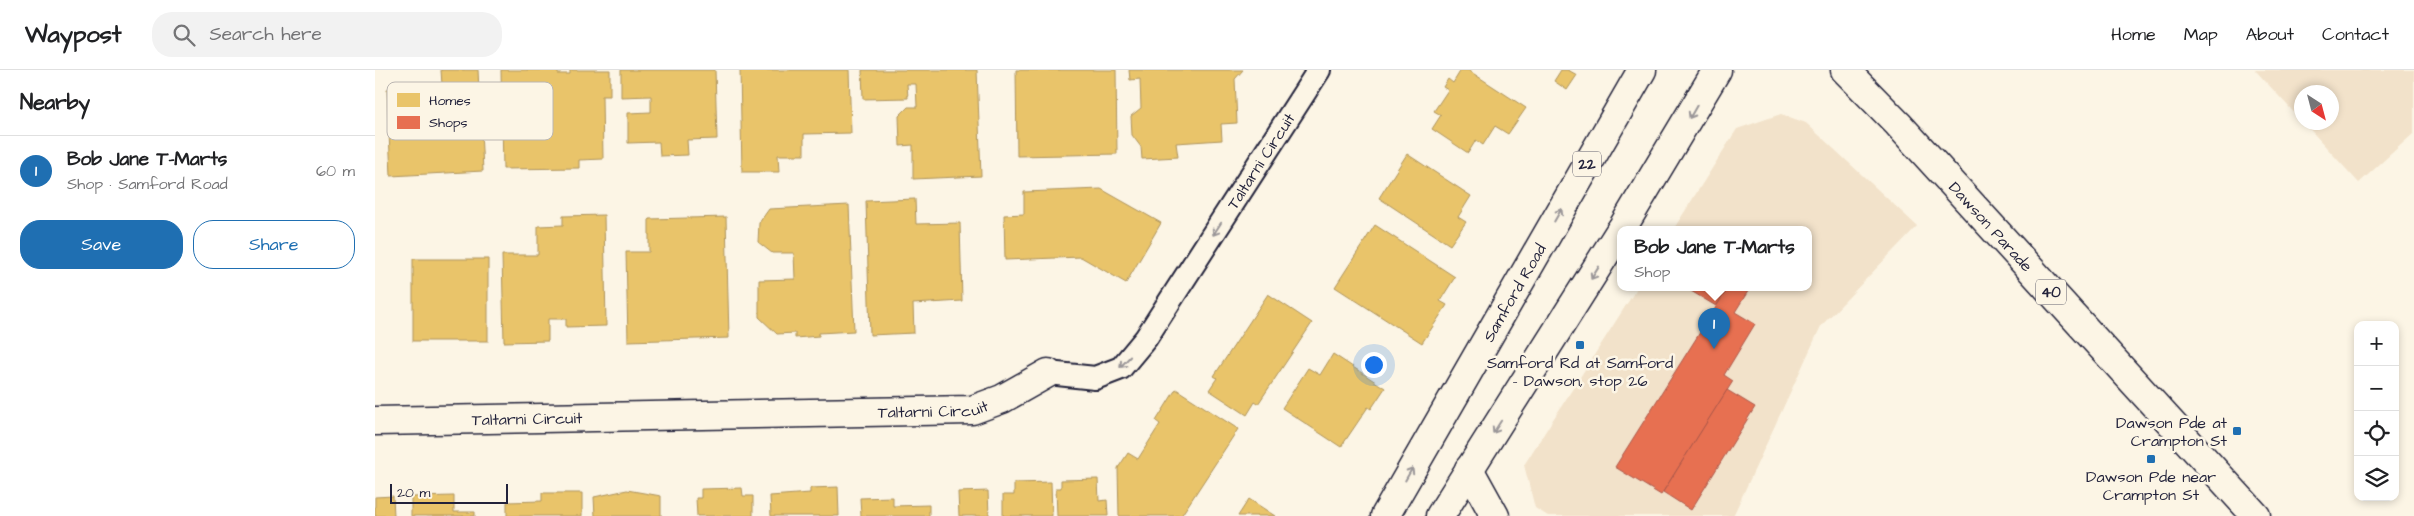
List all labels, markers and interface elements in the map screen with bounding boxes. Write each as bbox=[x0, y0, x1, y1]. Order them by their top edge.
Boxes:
search box bbox=[152, 12, 502, 57]
text: Waypost bbox=[25, 18, 122, 52]
icon: search bbox=[170, 21, 198, 49]
text: Search here bbox=[210, 21, 322, 48]
text: Home bbox=[2111, 22, 2156, 47]
text: Map bbox=[2184, 22, 2218, 47]
text: About bbox=[2246, 22, 2294, 47]
text: Contact bbox=[2322, 22, 2389, 47]
legend bbox=[387, 82, 553, 140]
north arrow bbox=[2294, 85, 2339, 130]
text: Nearby bbox=[20, 88, 90, 117]
text: Homes bbox=[429, 91, 471, 111]
one-way arrow bbox=[1687, 105, 1697, 119]
street label: Taltarni Circuit bbox=[1222, 109, 1301, 214]
text: Shops bbox=[429, 113, 468, 133]
text: Bob Jane T-Marts bbox=[67, 146, 227, 173]
road number: 22 bbox=[1573, 152, 1601, 176]
text: 1 bbox=[35, 160, 37, 182]
text: 60 m bbox=[316, 160, 355, 182]
text: Shop · Samford Road bbox=[67, 173, 228, 195]
street label: Dawson Parade bbox=[1944, 177, 2038, 277]
one-way arrow bbox=[1553, 209, 1563, 223]
button: Save bbox=[20, 220, 183, 269]
button: Share bbox=[193, 220, 355, 269]
one-way arrow bbox=[1212, 221, 1222, 235]
popup bbox=[1617, 226, 1812, 291]
text: Bob Jane T-Marts bbox=[1634, 234, 1795, 261]
street label: Samford Road bbox=[1478, 240, 1552, 346]
text: Shop bbox=[1634, 261, 1670, 283]
one-way arrow bbox=[1589, 265, 1599, 279]
road number: 40 bbox=[2036, 280, 2066, 304]
pin: 1 bbox=[1698, 308, 1730, 349]
map controls bbox=[2354, 321, 2399, 501]
button: + bbox=[2354, 321, 2399, 366]
marker: Samford Rd at Samford - Dawson, stop 26 bbox=[1574, 339, 1586, 351]
your location bbox=[1361, 352, 1387, 378]
place label: Samford Rd at Samford - Dawson, stop 26 bbox=[1487, 352, 1673, 392]
one-way arrow bbox=[1119, 356, 1131, 369]
button: − bbox=[2354, 366, 2399, 411]
street label: Taltarni Circuit bbox=[877, 395, 992, 424]
street label: Taltarni Circuit bbox=[471, 407, 583, 431]
button: locate bbox=[2354, 411, 2399, 456]
place label: Dawson Pde at Crampton St bbox=[2116, 412, 2228, 452]
one-way arrow bbox=[1491, 419, 1501, 433]
marker: Dawson Pde at Crampton St bbox=[2231, 425, 2243, 437]
marker: Dawson Pde near Crampton St bbox=[2145, 453, 2157, 465]
button: layers bbox=[2354, 456, 2399, 501]
place label: Dawson Pde near Crampton St bbox=[2086, 466, 2216, 506]
one-way arrow bbox=[1405, 467, 1415, 481]
scale bar bbox=[390, 481, 507, 504]
text: 20 m bbox=[397, 483, 430, 503]

